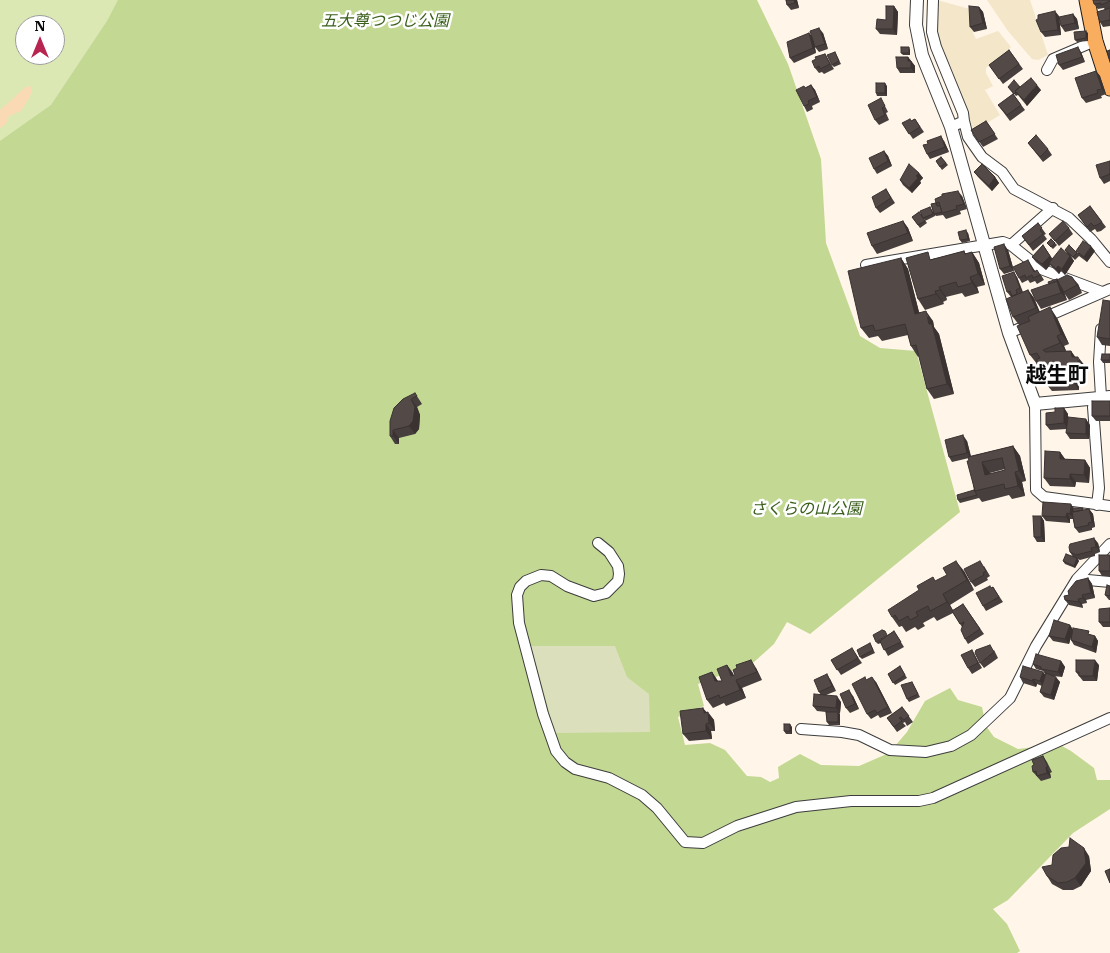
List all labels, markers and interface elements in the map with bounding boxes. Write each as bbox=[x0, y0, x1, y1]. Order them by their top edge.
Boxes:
park label: 五大尊つつじ公園 bbox=[321, 11, 449, 31]
north arrow bbox=[15, 15, 65, 65]
text: N bbox=[34, 17, 46, 35]
district label: 越生町 bbox=[1026, 363, 1088, 389]
park label: さくらの山公園 bbox=[750, 499, 862, 519]

